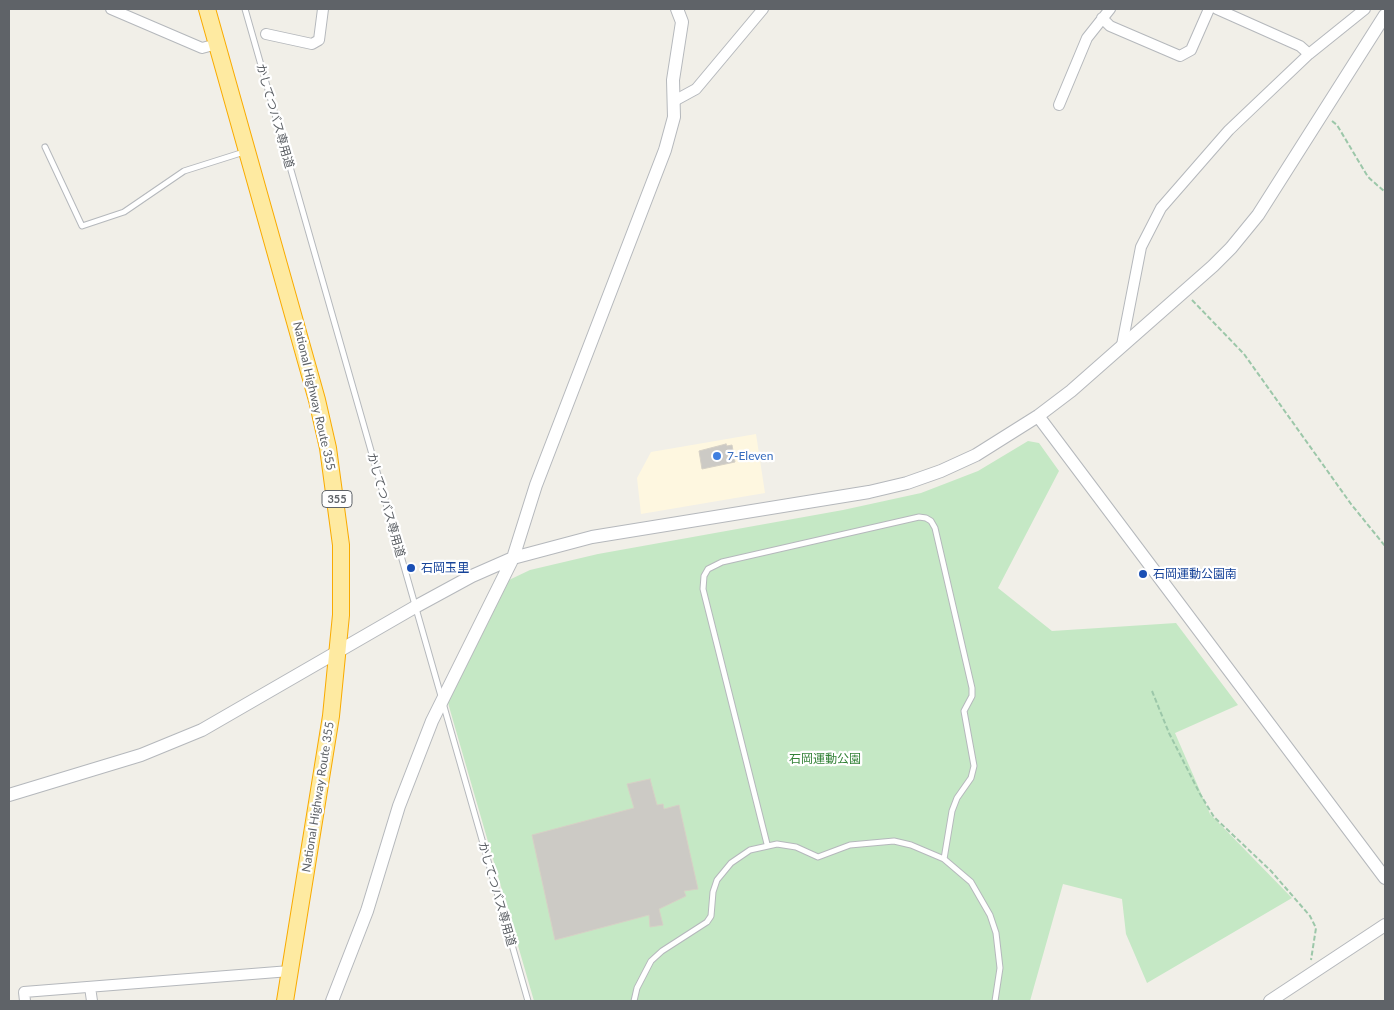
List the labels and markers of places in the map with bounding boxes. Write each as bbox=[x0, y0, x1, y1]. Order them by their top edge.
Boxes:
place label: 7-Eleven bbox=[727, 449, 773, 463]
marker: 7-Eleven bbox=[711, 450, 723, 462]
place label: 石岡玉里 bbox=[421, 561, 469, 575]
marker: 石岡玉里 bbox=[405, 562, 417, 574]
place label: 石岡運動公園南 bbox=[1153, 567, 1237, 581]
marker: 石岡運動公園南 bbox=[1137, 568, 1149, 580]

